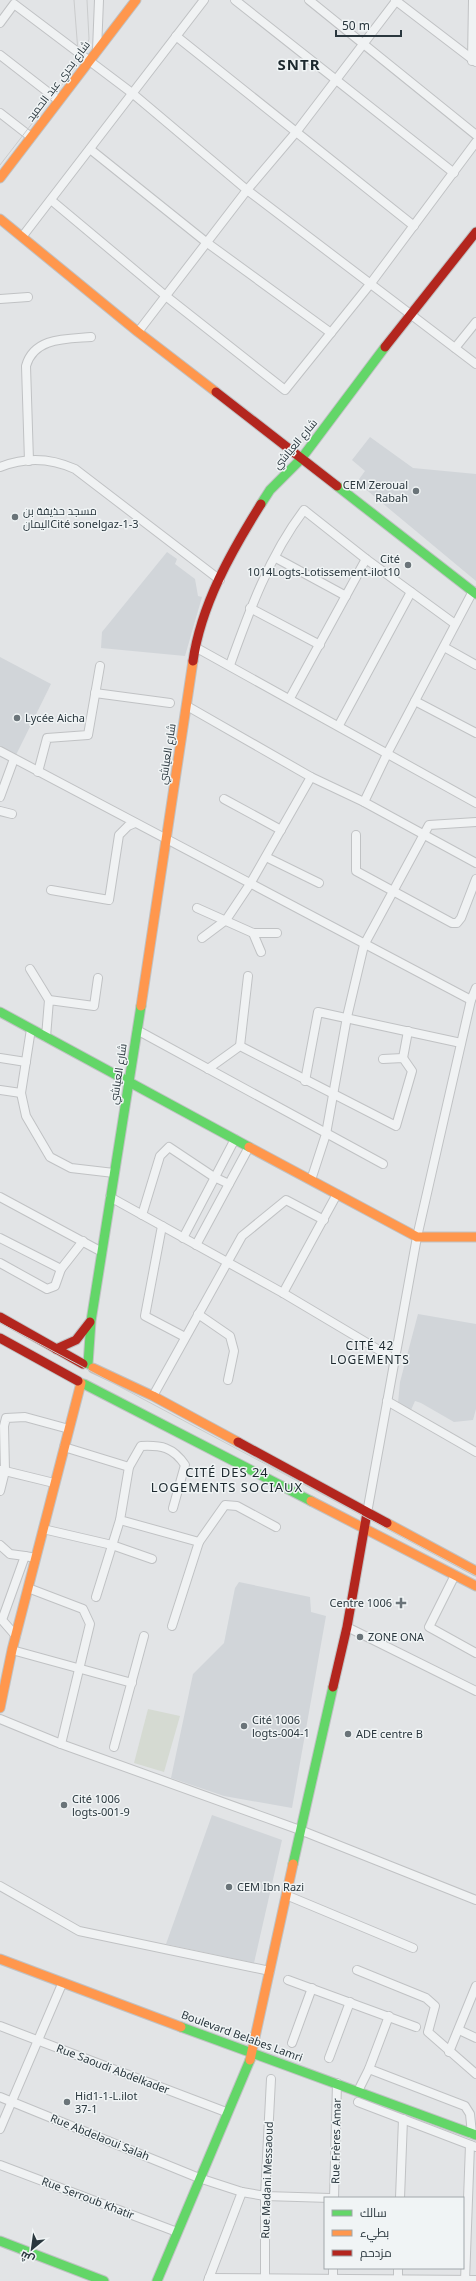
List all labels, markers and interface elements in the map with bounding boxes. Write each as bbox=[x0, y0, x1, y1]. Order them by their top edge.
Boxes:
scale bar bbox=[336, 12, 401, 38]
text: 50 m bbox=[342, 17, 370, 34]
street label: شارع بحري عبد الحميد bbox=[22, 37, 94, 125]
district label: SNTR bbox=[278, 54, 320, 74]
street label: شارع العياشي bbox=[269, 415, 321, 473]
place label: CEM Zeroual Rabah bbox=[343, 477, 408, 505]
marker: CEM Zeroual Rabah bbox=[411, 486, 421, 496]
place label: مسجد حذيفة بن اليمانCité sonelgaz-1-3 bbox=[23, 503, 139, 531]
marker: مسجد حذيفة بن اليمانCité sonelgaz-1-3 bbox=[10, 512, 20, 522]
place label: Cité 1014Logts-Lotissement-ilot10 bbox=[247, 551, 400, 579]
marker: Cité 1014Logts-Lotissement-ilot10 bbox=[403, 560, 413, 570]
place label: Lycée Aicha bbox=[25, 710, 85, 725]
marker: Lycée Aicha bbox=[12, 713, 22, 723]
street label: شارع العياشي bbox=[154, 722, 180, 786]
street label: شارع العياشي bbox=[105, 1042, 131, 1106]
district label: CITÉ 42 LOGEMENTS bbox=[330, 1337, 410, 1368]
district label: CITÉ DES 24 LOGEMENTS SOCIAUX bbox=[151, 1463, 303, 1496]
place label: Centre 1006 bbox=[330, 1595, 392, 1610]
marker: Centre 1006 bbox=[395, 1597, 407, 1609]
place label: ZONE ONA bbox=[368, 1629, 425, 1644]
marker: ZONE ONA bbox=[355, 1632, 365, 1642]
place label: Cité 1006 logts-004-1 bbox=[252, 1712, 310, 1740]
marker: Cité 1006 logts-004-1 bbox=[239, 1721, 249, 1731]
place label: ADE centre B bbox=[356, 1726, 423, 1741]
marker: ADE centre B bbox=[343, 1729, 353, 1739]
place label: Cité 1006 logts-001-9 bbox=[72, 1791, 130, 1819]
marker: Cité 1006 logts-001-9 bbox=[59, 1800, 69, 1810]
place label: CEM Ibn Razi bbox=[237, 1879, 304, 1894]
marker: CEM Ibn Razi bbox=[224, 1882, 234, 1892]
street label: Boulevard Belabes Lamri bbox=[179, 2007, 305, 2065]
street label: Rue Saoudi Abdelkader bbox=[54, 2040, 172, 2097]
place label: Hid1-1-L.ilot 37-1 bbox=[75, 2088, 137, 2116]
marker: Hid1-1-L.ilot 37-1 bbox=[62, 2097, 72, 2107]
street label: Rue Frères Amar bbox=[327, 2098, 344, 2184]
street label: Rue Abdelaoui Salah bbox=[48, 2110, 152, 2163]
street label: Rue Madani Messaoud bbox=[257, 2121, 276, 2239]
street label: Rue Serroub Khatir bbox=[40, 2173, 137, 2222]
legend bbox=[324, 2197, 464, 2269]
text: سالك bbox=[360, 2204, 387, 2221]
text: بطيء bbox=[360, 2224, 389, 2243]
north arrow bbox=[12, 2229, 52, 2269]
text: مزدحم bbox=[360, 2244, 392, 2261]
text: ش bbox=[17, 2248, 37, 2268]

